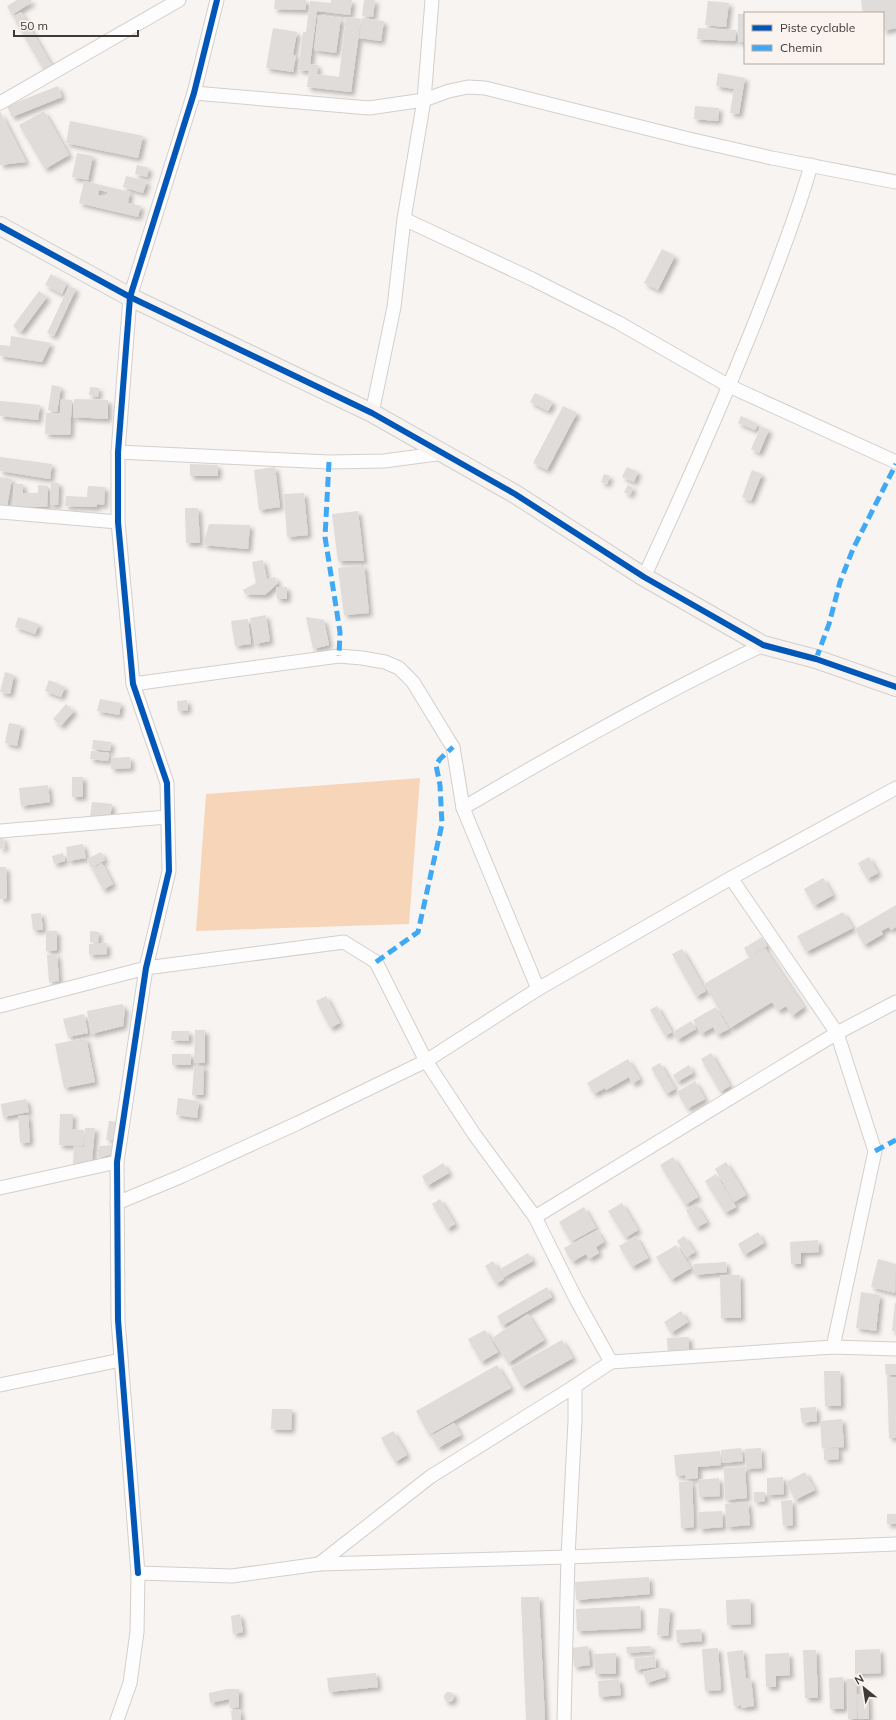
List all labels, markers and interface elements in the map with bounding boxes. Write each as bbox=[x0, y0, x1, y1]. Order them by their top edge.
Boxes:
scale bar bbox=[14, 12, 138, 38]
legend bbox=[744, 12, 884, 64]
text: 50 m bbox=[20, 18, 48, 33]
text: Piste cyclable bbox=[780, 20, 855, 35]
text: Chemin bbox=[780, 40, 822, 55]
north arrow bbox=[844, 1668, 884, 1708]
text: N bbox=[852, 1671, 866, 1687]

